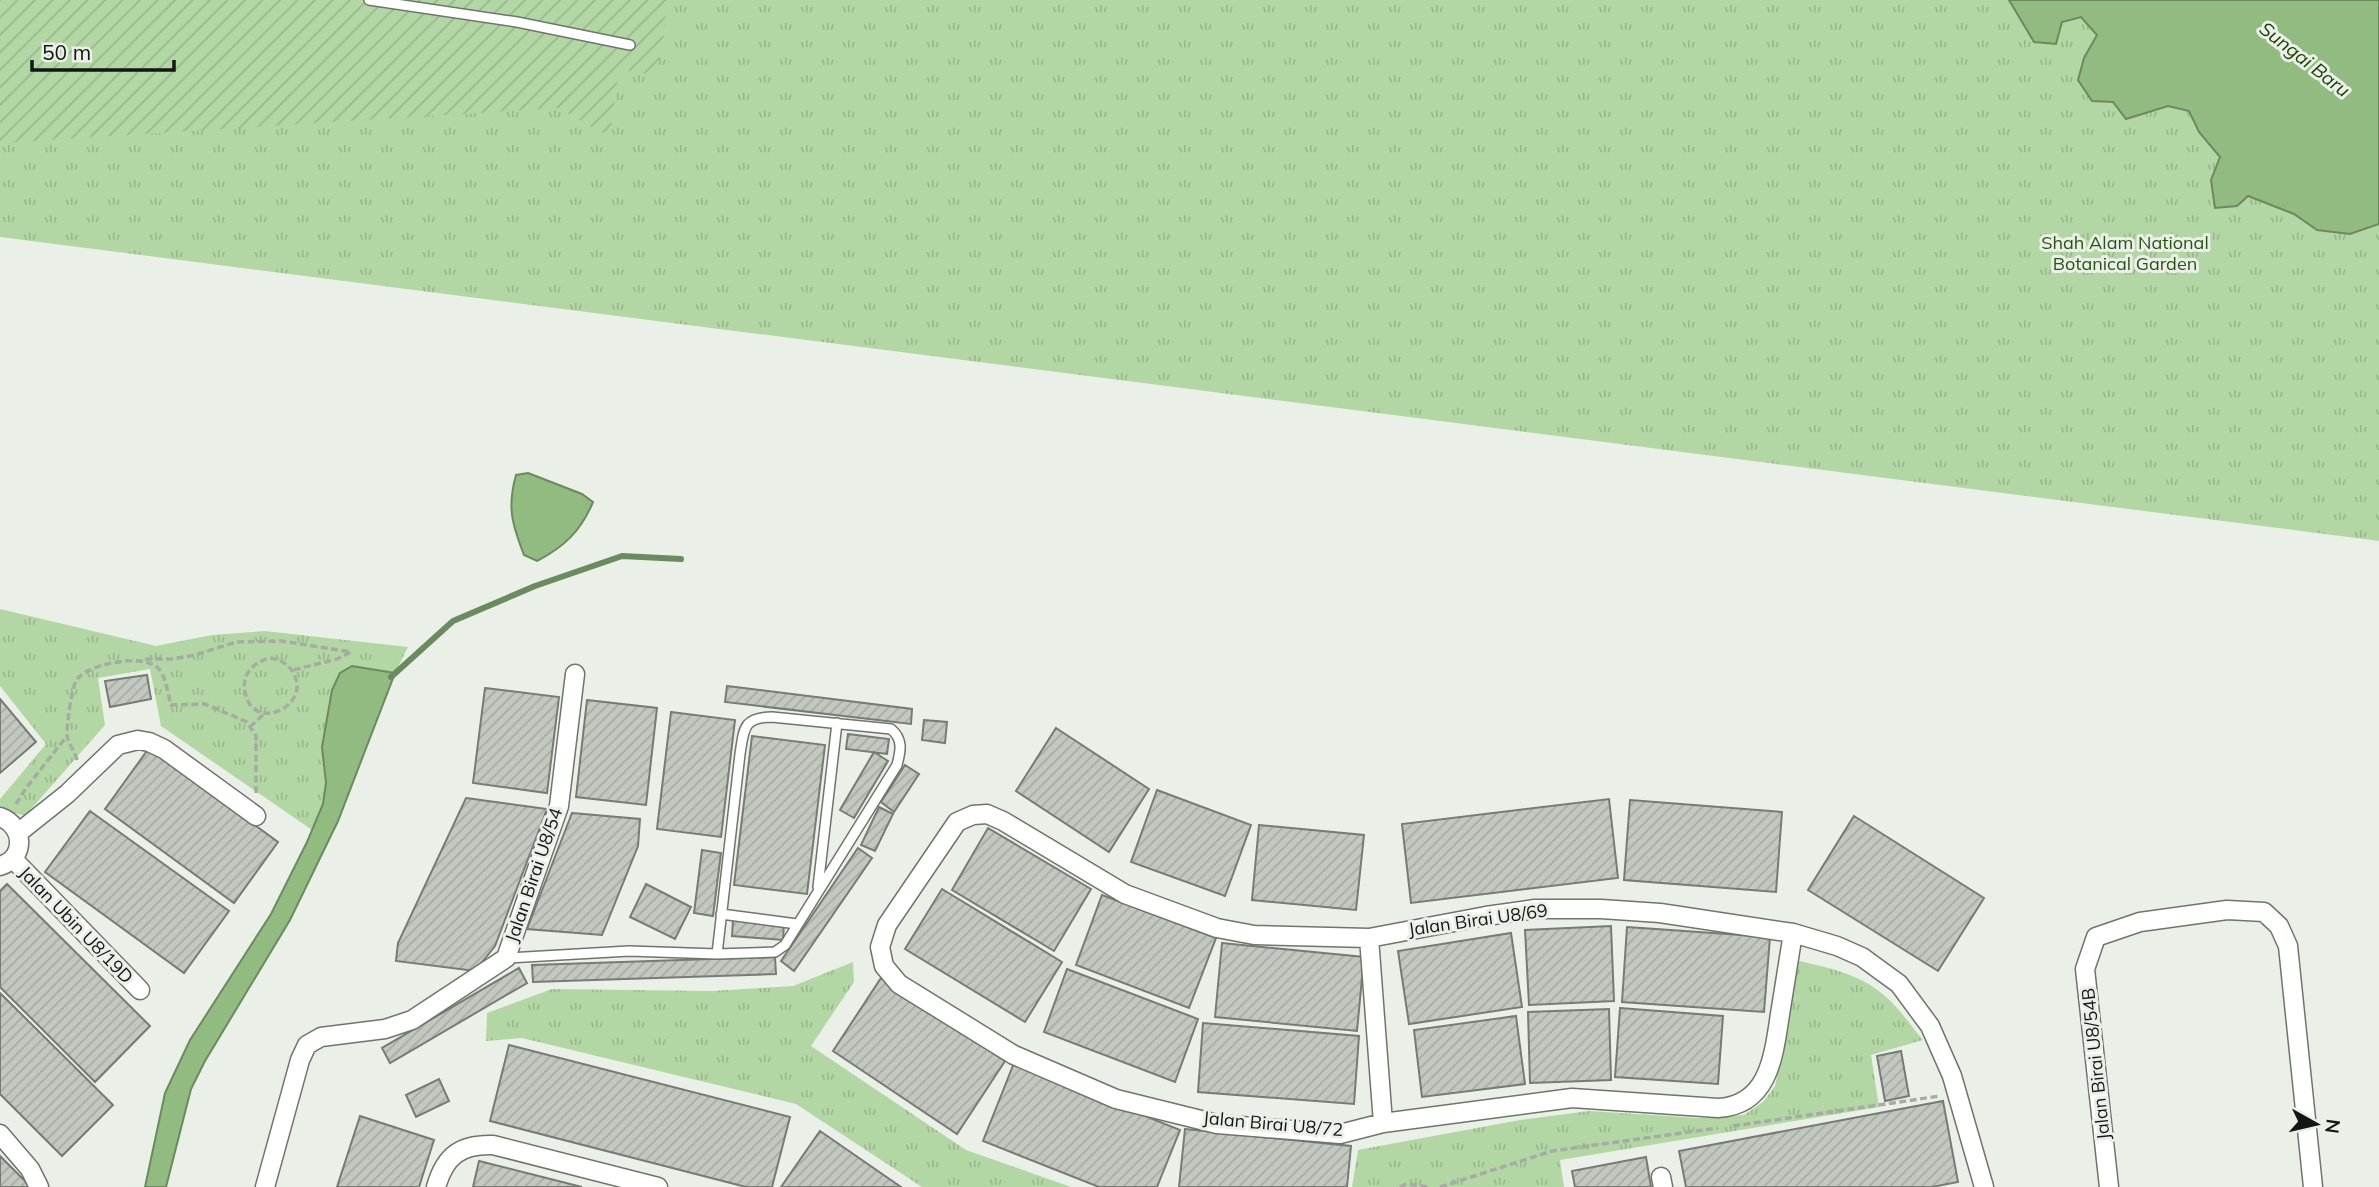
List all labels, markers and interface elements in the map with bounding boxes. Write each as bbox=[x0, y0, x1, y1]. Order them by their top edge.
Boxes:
water label: Sungai Baru bbox=[2255, 16, 2355, 102]
scale bar bbox=[32, 28, 173, 72]
text: 50 m bbox=[42, 39, 91, 65]
park label: Shah Alam National Botanical Garden bbox=[2041, 231, 2209, 275]
street label: Jalan Birai U8/54 bbox=[500, 804, 567, 945]
street label: Jalan Ubin U8/19D bbox=[14, 861, 138, 988]
street label: Jalan Birai U8/69 bbox=[1407, 898, 1549, 941]
street label: Jalan Birai U8/54B bbox=[2076, 987, 2115, 1141]
north arrow bbox=[2281, 1089, 2351, 1159]
street label: Jalan Birai U8/72 bbox=[1202, 1106, 1344, 1141]
text: N bbox=[2320, 1118, 2346, 1135]

